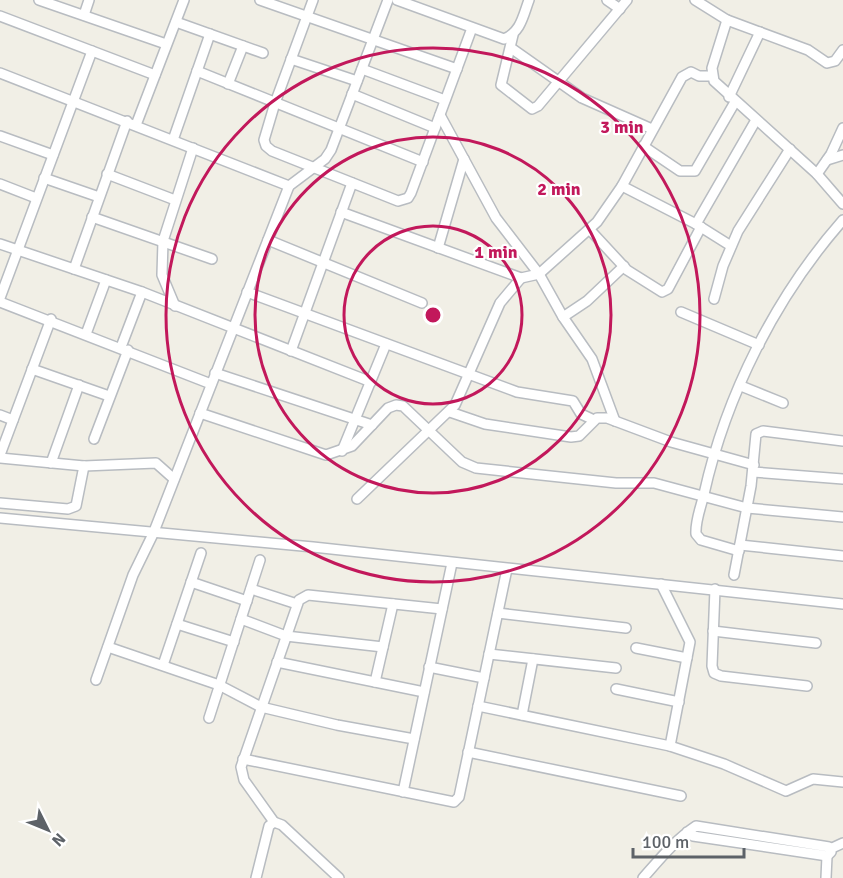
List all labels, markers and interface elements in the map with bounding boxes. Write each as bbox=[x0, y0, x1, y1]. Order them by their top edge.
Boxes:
text: 3 min bbox=[600, 116, 644, 138]
text: 2 min bbox=[537, 178, 581, 200]
text: 1 min bbox=[474, 241, 518, 263]
centre of rings bbox=[423, 305, 443, 325]
north arrow bbox=[18, 800, 78, 860]
scale bar bbox=[633, 821, 744, 859]
text: N bbox=[47, 829, 69, 850]
text: 100 m bbox=[642, 831, 689, 853]

